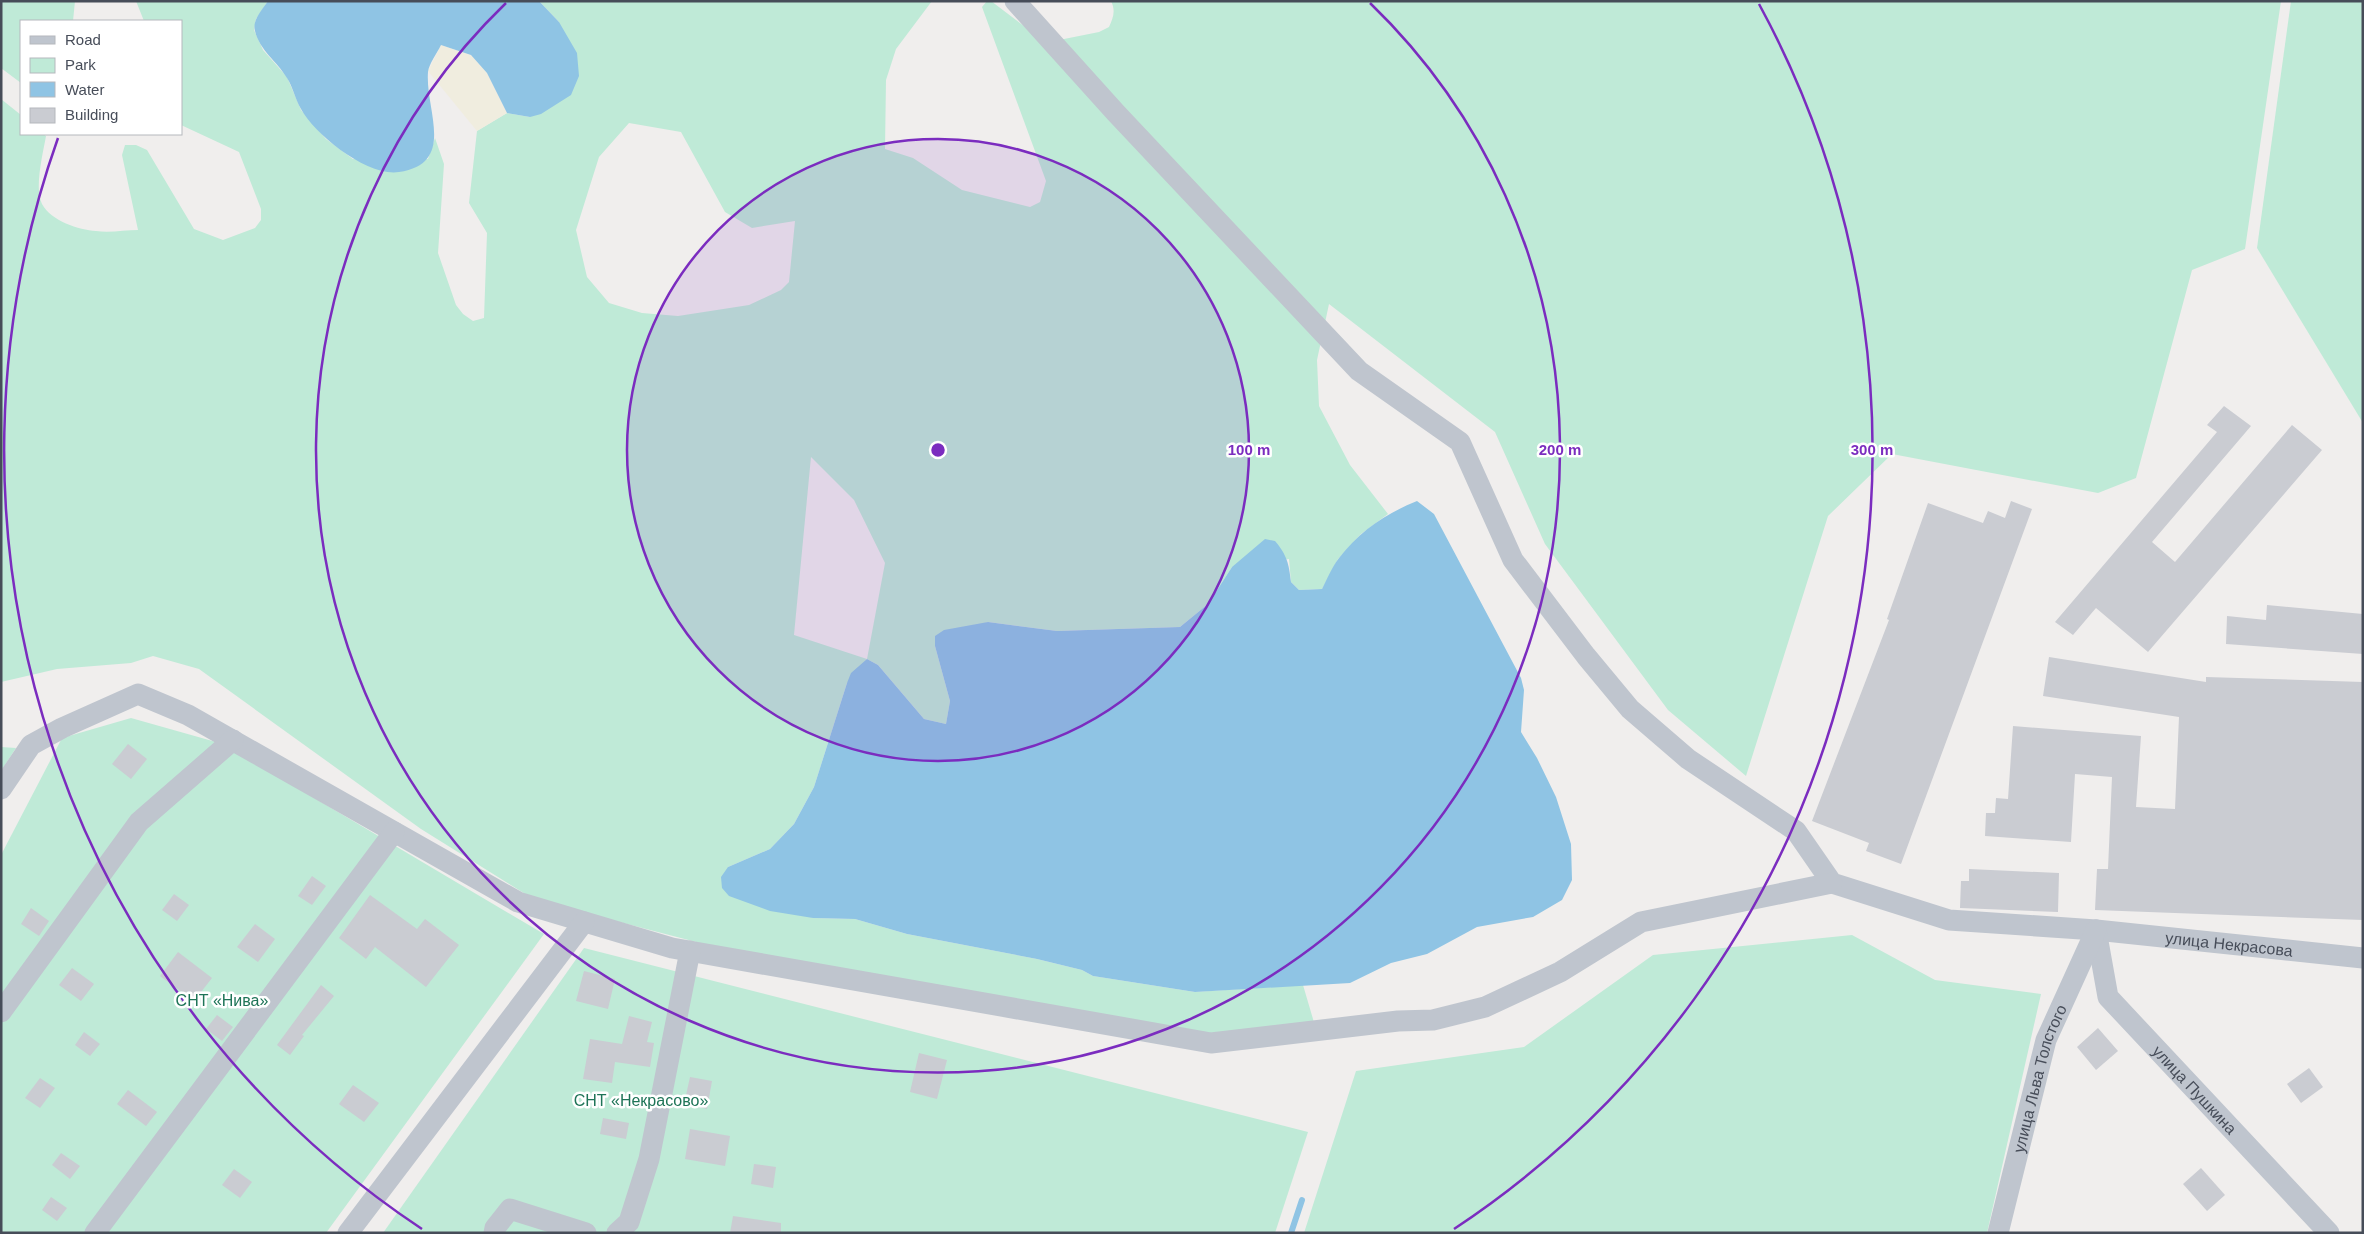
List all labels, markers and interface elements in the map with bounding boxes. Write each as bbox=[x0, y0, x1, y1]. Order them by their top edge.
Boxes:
legend bbox=[20, 20, 182, 135]
text: Road bbox=[65, 31, 101, 48]
text: Park bbox=[65, 56, 96, 73]
text: Water bbox=[65, 81, 104, 98]
text: Building bbox=[65, 106, 118, 123]
centre of rings bbox=[929, 441, 947, 459]
text: 100 m bbox=[1228, 441, 1270, 458]
text: 200 m bbox=[1539, 441, 1581, 458]
text: 300 m bbox=[1851, 441, 1893, 458]
street label: улица Некрасова bbox=[2164, 929, 2294, 960]
park label: СНТ «Нива» bbox=[176, 992, 269, 1009]
street label: улица Льва Толстого bbox=[2010, 1002, 2070, 1155]
street label: улица Пушкина bbox=[2149, 1042, 2240, 1138]
park label: СНТ «Некрасово» bbox=[574, 1092, 708, 1109]

